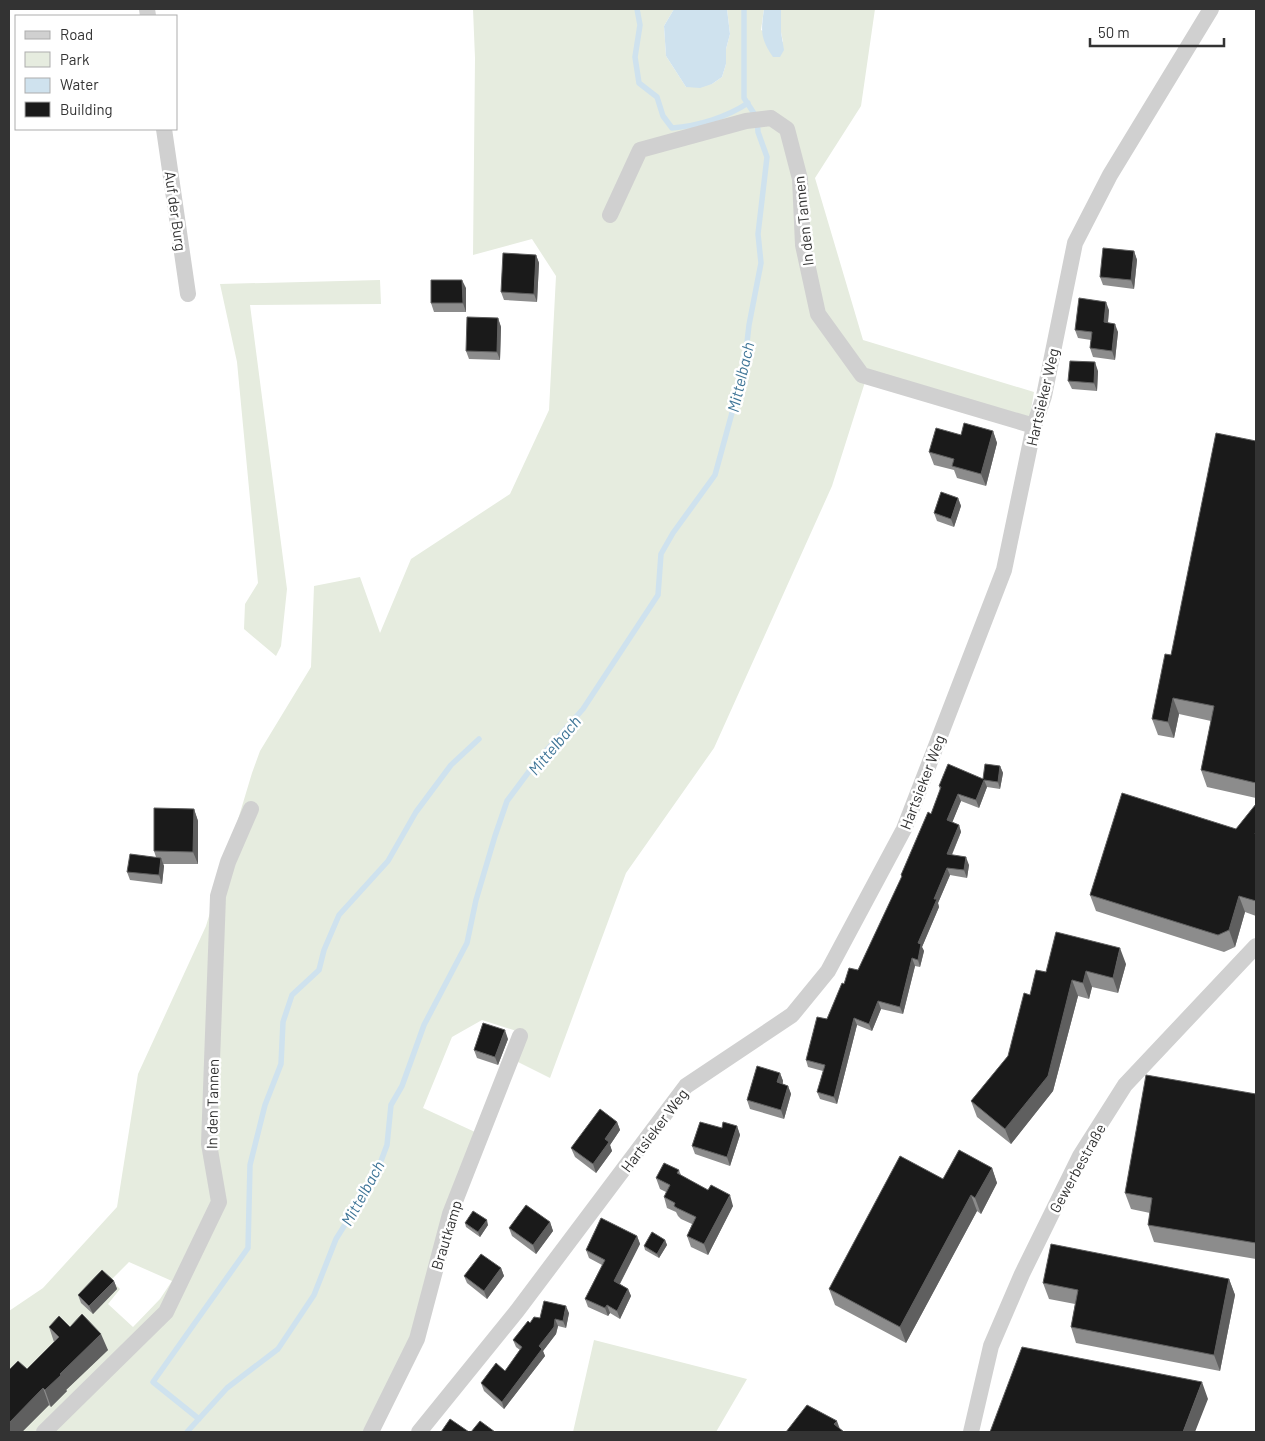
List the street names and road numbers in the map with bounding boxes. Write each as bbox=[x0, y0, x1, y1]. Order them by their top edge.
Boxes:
street label: Auf der Burg bbox=[161, 170, 191, 252]
street label: In den Tannen bbox=[789, 175, 817, 267]
street label: Hartsieker Weg bbox=[1022, 346, 1062, 448]
street label: Hartsieker Weg bbox=[896, 732, 948, 832]
street label: In den Tannen bbox=[202, 1059, 222, 1149]
street label: Hartsieker Weg bbox=[617, 1085, 691, 1175]
street label: Gewerbestraße bbox=[1045, 1120, 1109, 1216]
street label: Brautkamp bbox=[427, 1198, 465, 1272]

